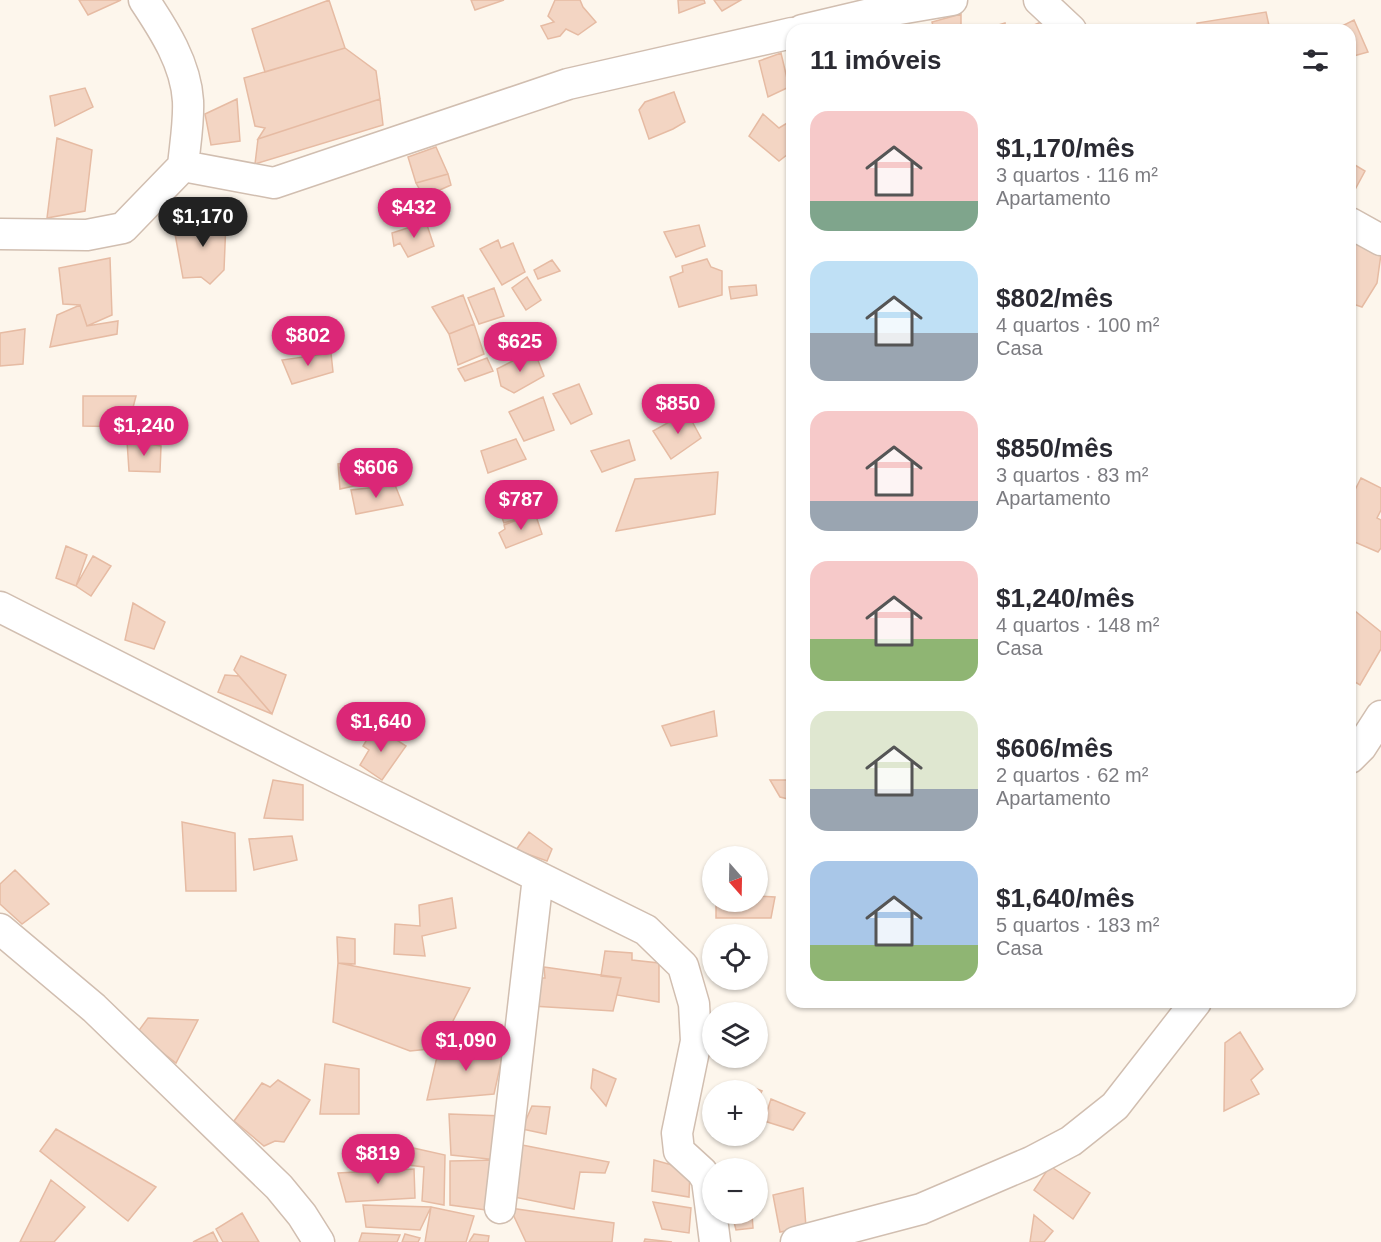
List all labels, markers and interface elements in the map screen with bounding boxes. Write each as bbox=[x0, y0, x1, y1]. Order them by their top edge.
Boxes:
icon: filters bbox=[1299, 44, 1332, 77]
text: 11 imóveis bbox=[810, 45, 942, 75]
text: $1,170/mês bbox=[996, 133, 1135, 163]
icon: home bbox=[858, 135, 930, 207]
text: 3 quartos · 116 m² bbox=[996, 164, 1158, 186]
text: Apartamento bbox=[996, 187, 1111, 209]
pin: $432 bbox=[378, 188, 450, 239]
text: $432 bbox=[392, 196, 436, 218]
pin: $1,170 bbox=[154, 197, 252, 248]
text: $1,170 bbox=[172, 205, 234, 227]
text: $802/mês bbox=[996, 283, 1113, 313]
icon: home bbox=[858, 285, 930, 357]
text: 4 quartos · 100 m² bbox=[996, 314, 1159, 336]
pin: $802 bbox=[272, 316, 344, 367]
pin: $625 bbox=[484, 322, 556, 373]
text: $802 bbox=[286, 324, 330, 346]
text: $625 bbox=[498, 330, 542, 352]
text: Casa bbox=[996, 337, 1043, 359]
pin: $850 bbox=[642, 384, 714, 435]
text: $850 bbox=[656, 392, 700, 414]
pin: $1,240 bbox=[95, 406, 193, 457]
text: $1,240 bbox=[113, 414, 175, 436]
text: $850/mês bbox=[996, 433, 1113, 463]
icon: home bbox=[858, 435, 930, 507]
pin: $606 bbox=[340, 448, 412, 499]
text: $606 bbox=[354, 456, 398, 478]
text: 3 quartos · 83 m² bbox=[996, 464, 1148, 486]
pin: $787 bbox=[485, 480, 557, 531]
text: Apartamento bbox=[996, 487, 1111, 509]
text: $787 bbox=[499, 488, 543, 510]
text: $1,240/mês bbox=[996, 583, 1135, 613]
icon: home bbox=[858, 585, 930, 657]
text: 4 quartos · 148 m² bbox=[996, 614, 1159, 636]
text: Casa bbox=[996, 637, 1043, 659]
pin: $1,640 bbox=[332, 702, 430, 753]
text: $1,640 bbox=[350, 710, 412, 732]
text: $606/mês bbox=[996, 733, 1113, 763]
icon: home bbox=[858, 735, 930, 807]
text: 2 quartos · 62 m² bbox=[996, 764, 1148, 786]
text: Apartamento bbox=[996, 787, 1111, 809]
north arrow bbox=[702, 846, 768, 912]
map controls bbox=[702, 846, 768, 1224]
text: $1,640/mês bbox=[996, 883, 1135, 913]
icon: home bbox=[858, 885, 930, 957]
text: 5 quartos · 183 m² bbox=[996, 914, 1159, 936]
button: locate bbox=[702, 924, 768, 990]
text: Casa bbox=[996, 937, 1043, 959]
button: layers bbox=[702, 1002, 768, 1068]
pin: $1,090 bbox=[417, 1021, 515, 1072]
text: $1,090 bbox=[435, 1029, 497, 1051]
button: + bbox=[702, 1080, 768, 1146]
pin: $819 bbox=[342, 1134, 414, 1185]
text: $819 bbox=[356, 1142, 400, 1164]
button: − bbox=[702, 1158, 768, 1224]

